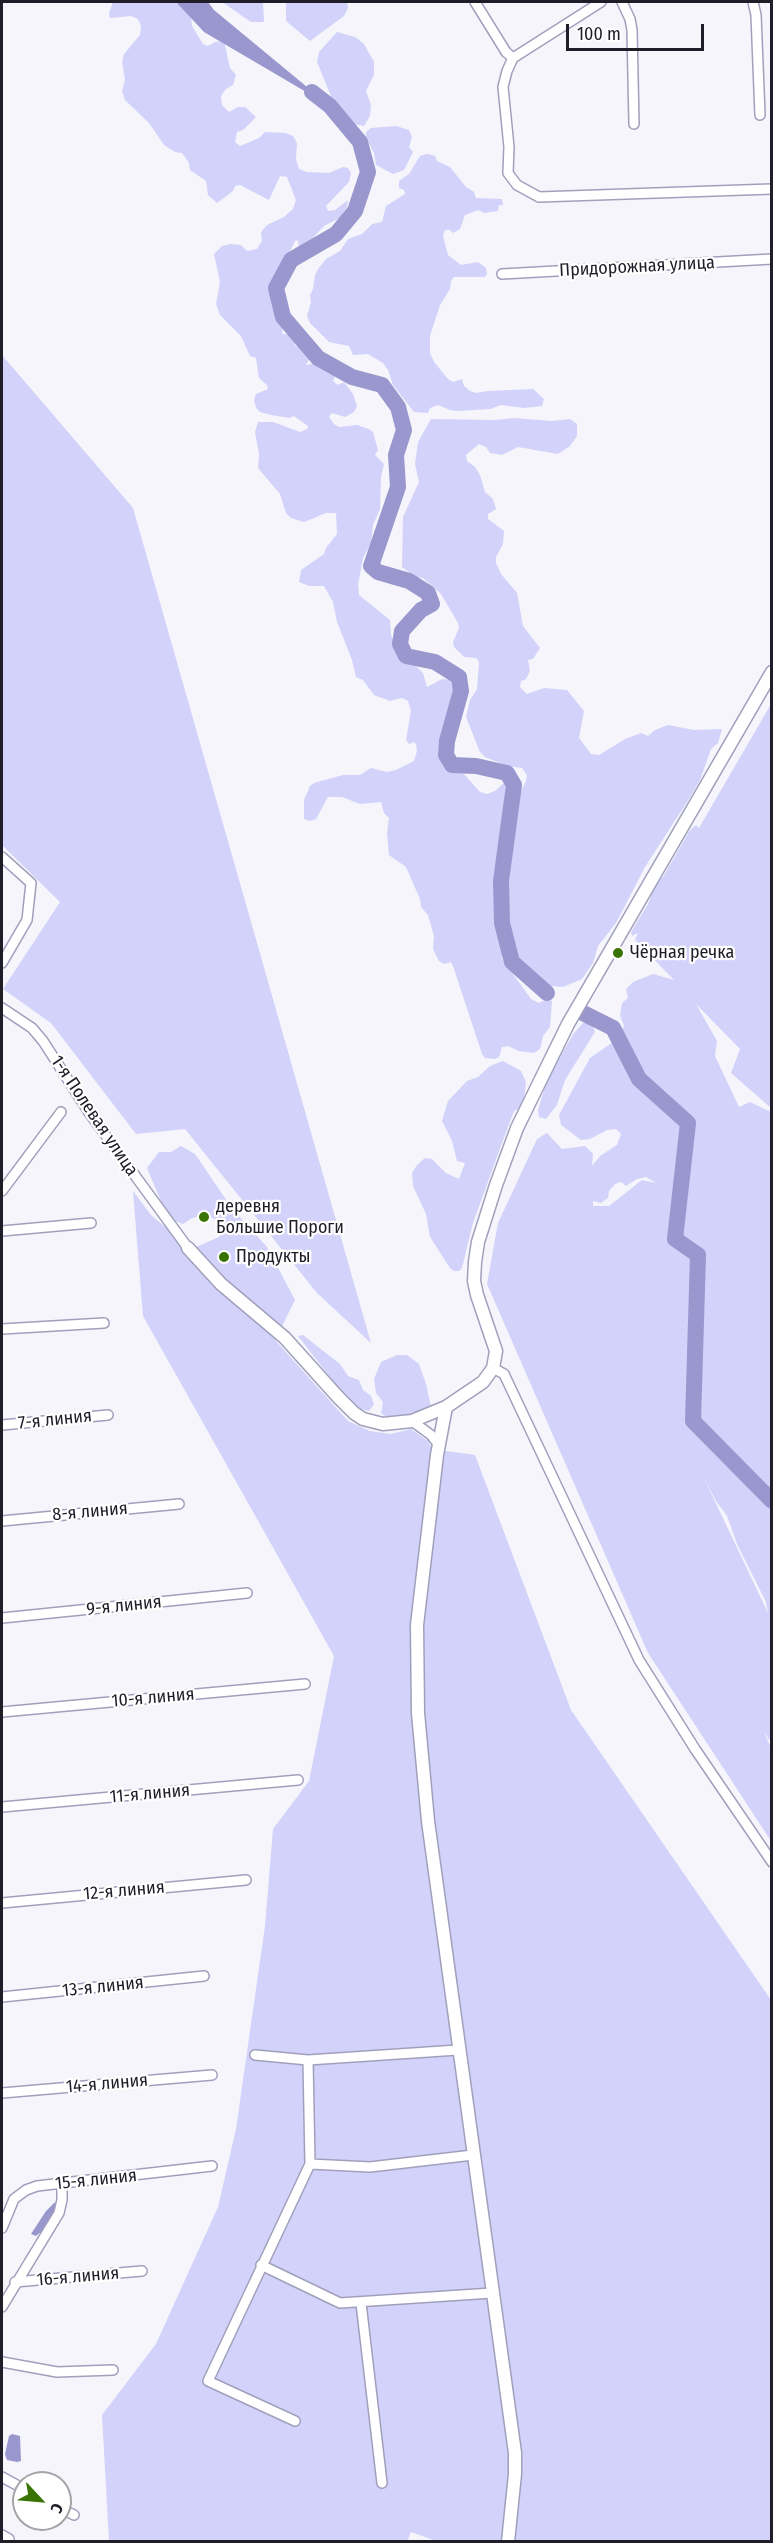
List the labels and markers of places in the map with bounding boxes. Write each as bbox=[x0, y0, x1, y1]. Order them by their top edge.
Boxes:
place label: Чёрная речка bbox=[630, 942, 734, 964]
marker: Чёрная речка bbox=[611, 946, 625, 960]
place label: деревня Большие Пороги bbox=[216, 1196, 344, 1238]
marker: деревня Большие Пороги bbox=[197, 1210, 211, 1224]
place label: Продукты bbox=[236, 1246, 311, 1268]
marker: Продукты bbox=[217, 1250, 231, 1264]

